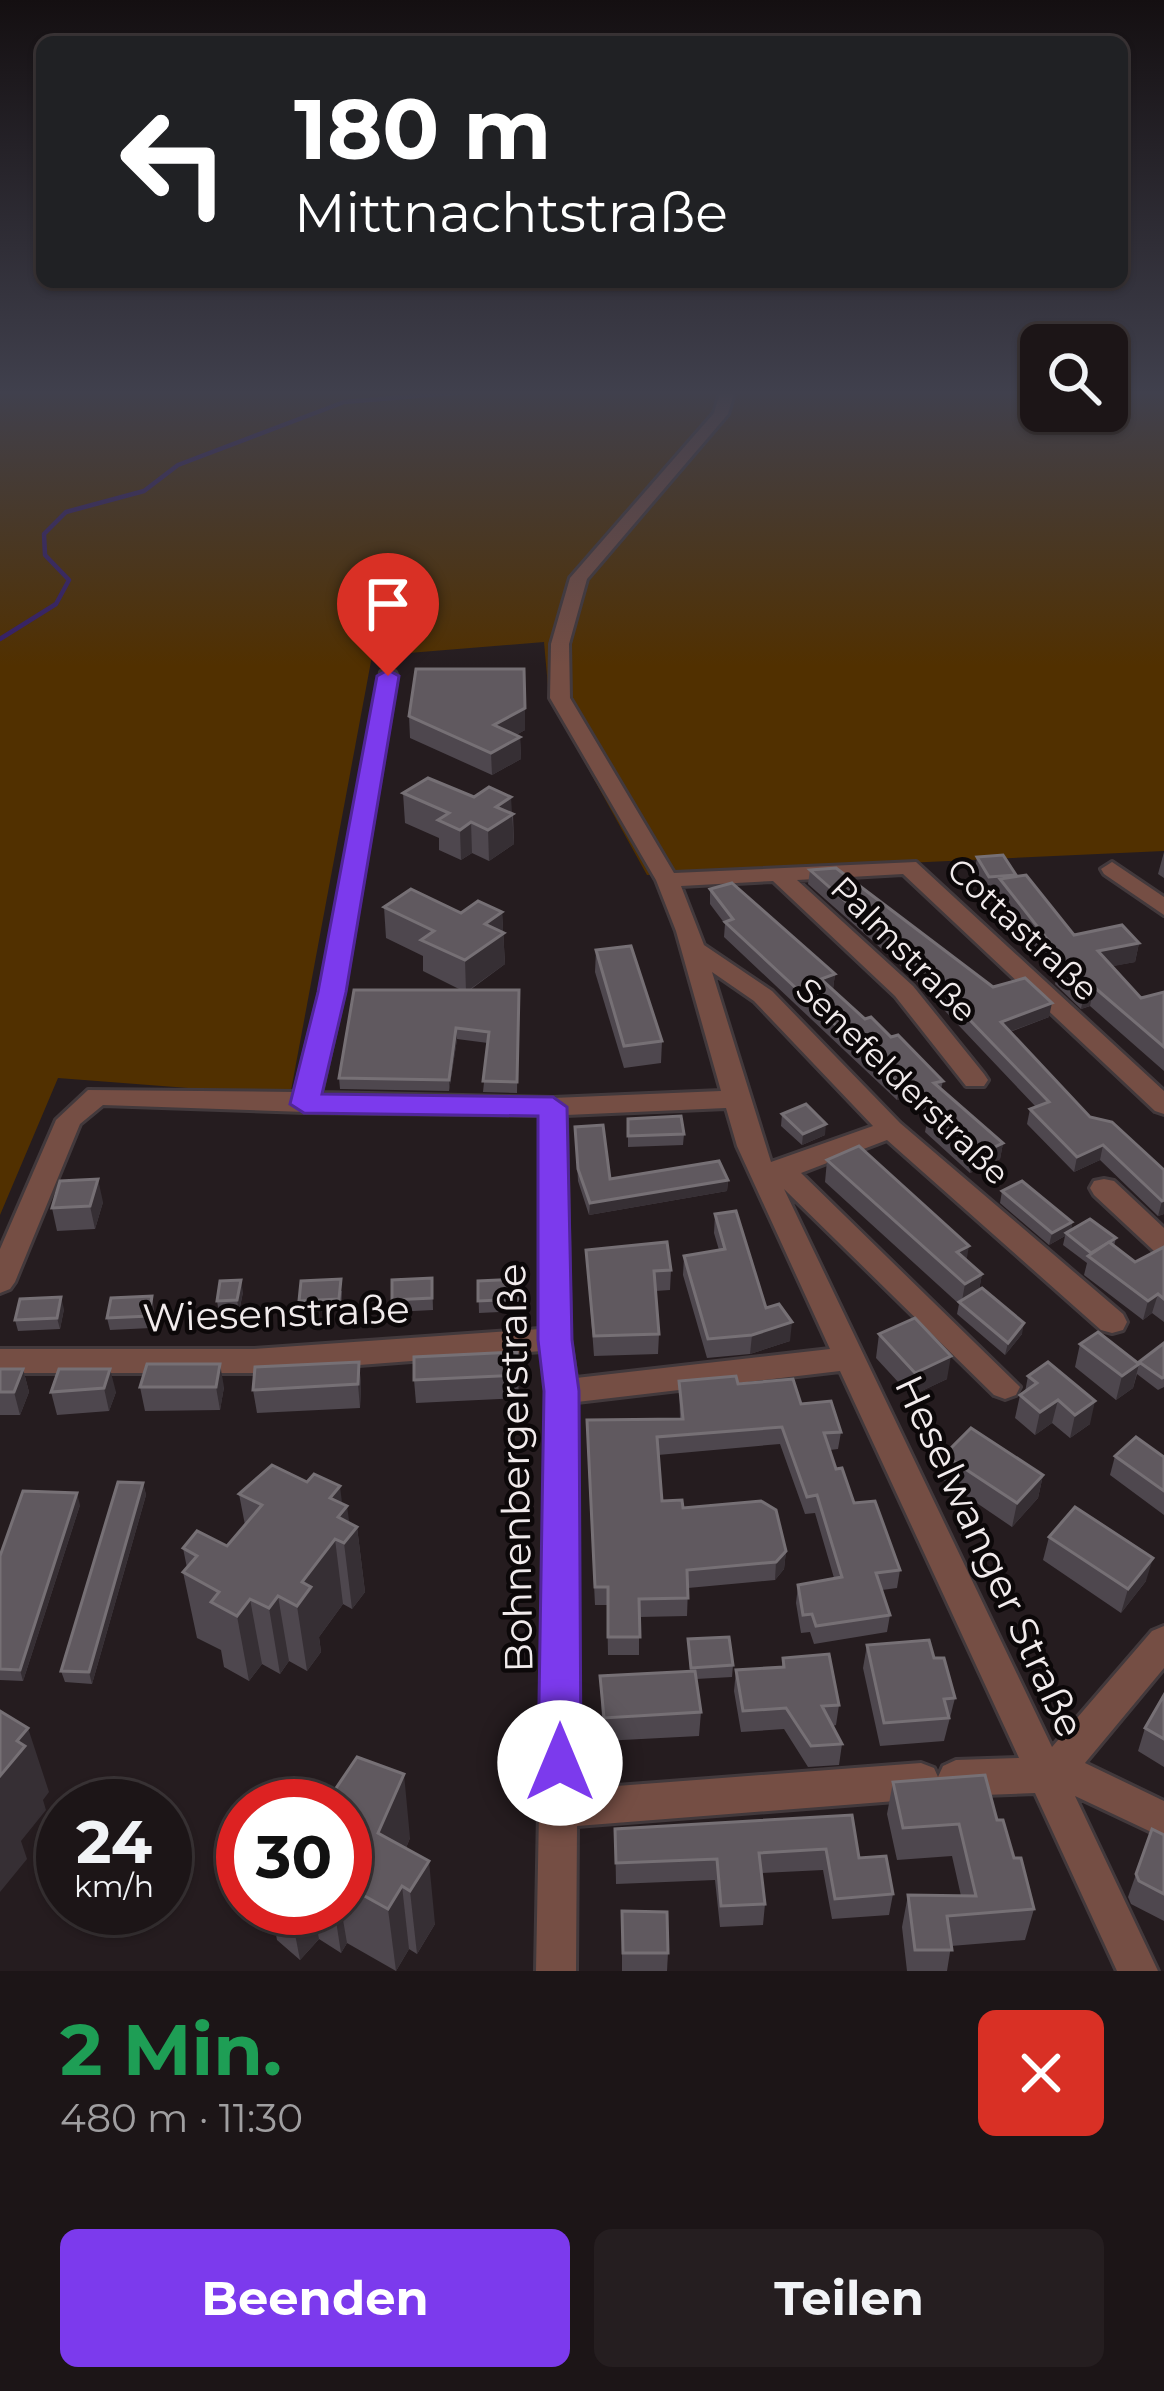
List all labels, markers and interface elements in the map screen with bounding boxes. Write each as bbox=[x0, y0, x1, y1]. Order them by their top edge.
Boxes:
text: 180 m bbox=[294, 78, 551, 180]
icon: left bbox=[96, 84, 252, 240]
text: Mittnachtstraße bbox=[294, 180, 728, 246]
map controls bbox=[1020, 324, 1128, 432]
button: search bbox=[1020, 324, 1128, 432]
pin bbox=[337, 553, 439, 676]
icon: arrive bbox=[355, 571, 421, 637]
street label: Cottastraße bbox=[939, 849, 1107, 1009]
street label: Palmstraße bbox=[823, 868, 985, 1030]
street label: Senefelderstraße bbox=[788, 969, 1018, 1193]
street label: Bohnenbergerstraße bbox=[487, 1263, 543, 1673]
street label: Wiesenstraße bbox=[142, 1284, 410, 1342]
street label: Heselwanger Straße bbox=[885, 1367, 1095, 1745]
position arrow bbox=[497, 1700, 623, 1826]
speed limit sign: 30 bbox=[216, 1779, 372, 1935]
text: 24 bbox=[76, 1805, 152, 1878]
text: km/h bbox=[74, 1868, 154, 1905]
text: 2 Min. bbox=[60, 2005, 282, 2093]
button: close bbox=[978, 2010, 1104, 2136]
text: 480 m · 11:30 bbox=[60, 2094, 303, 2142]
button: Beenden bbox=[60, 2229, 570, 2367]
button: Teilen bbox=[594, 2229, 1104, 2367]

